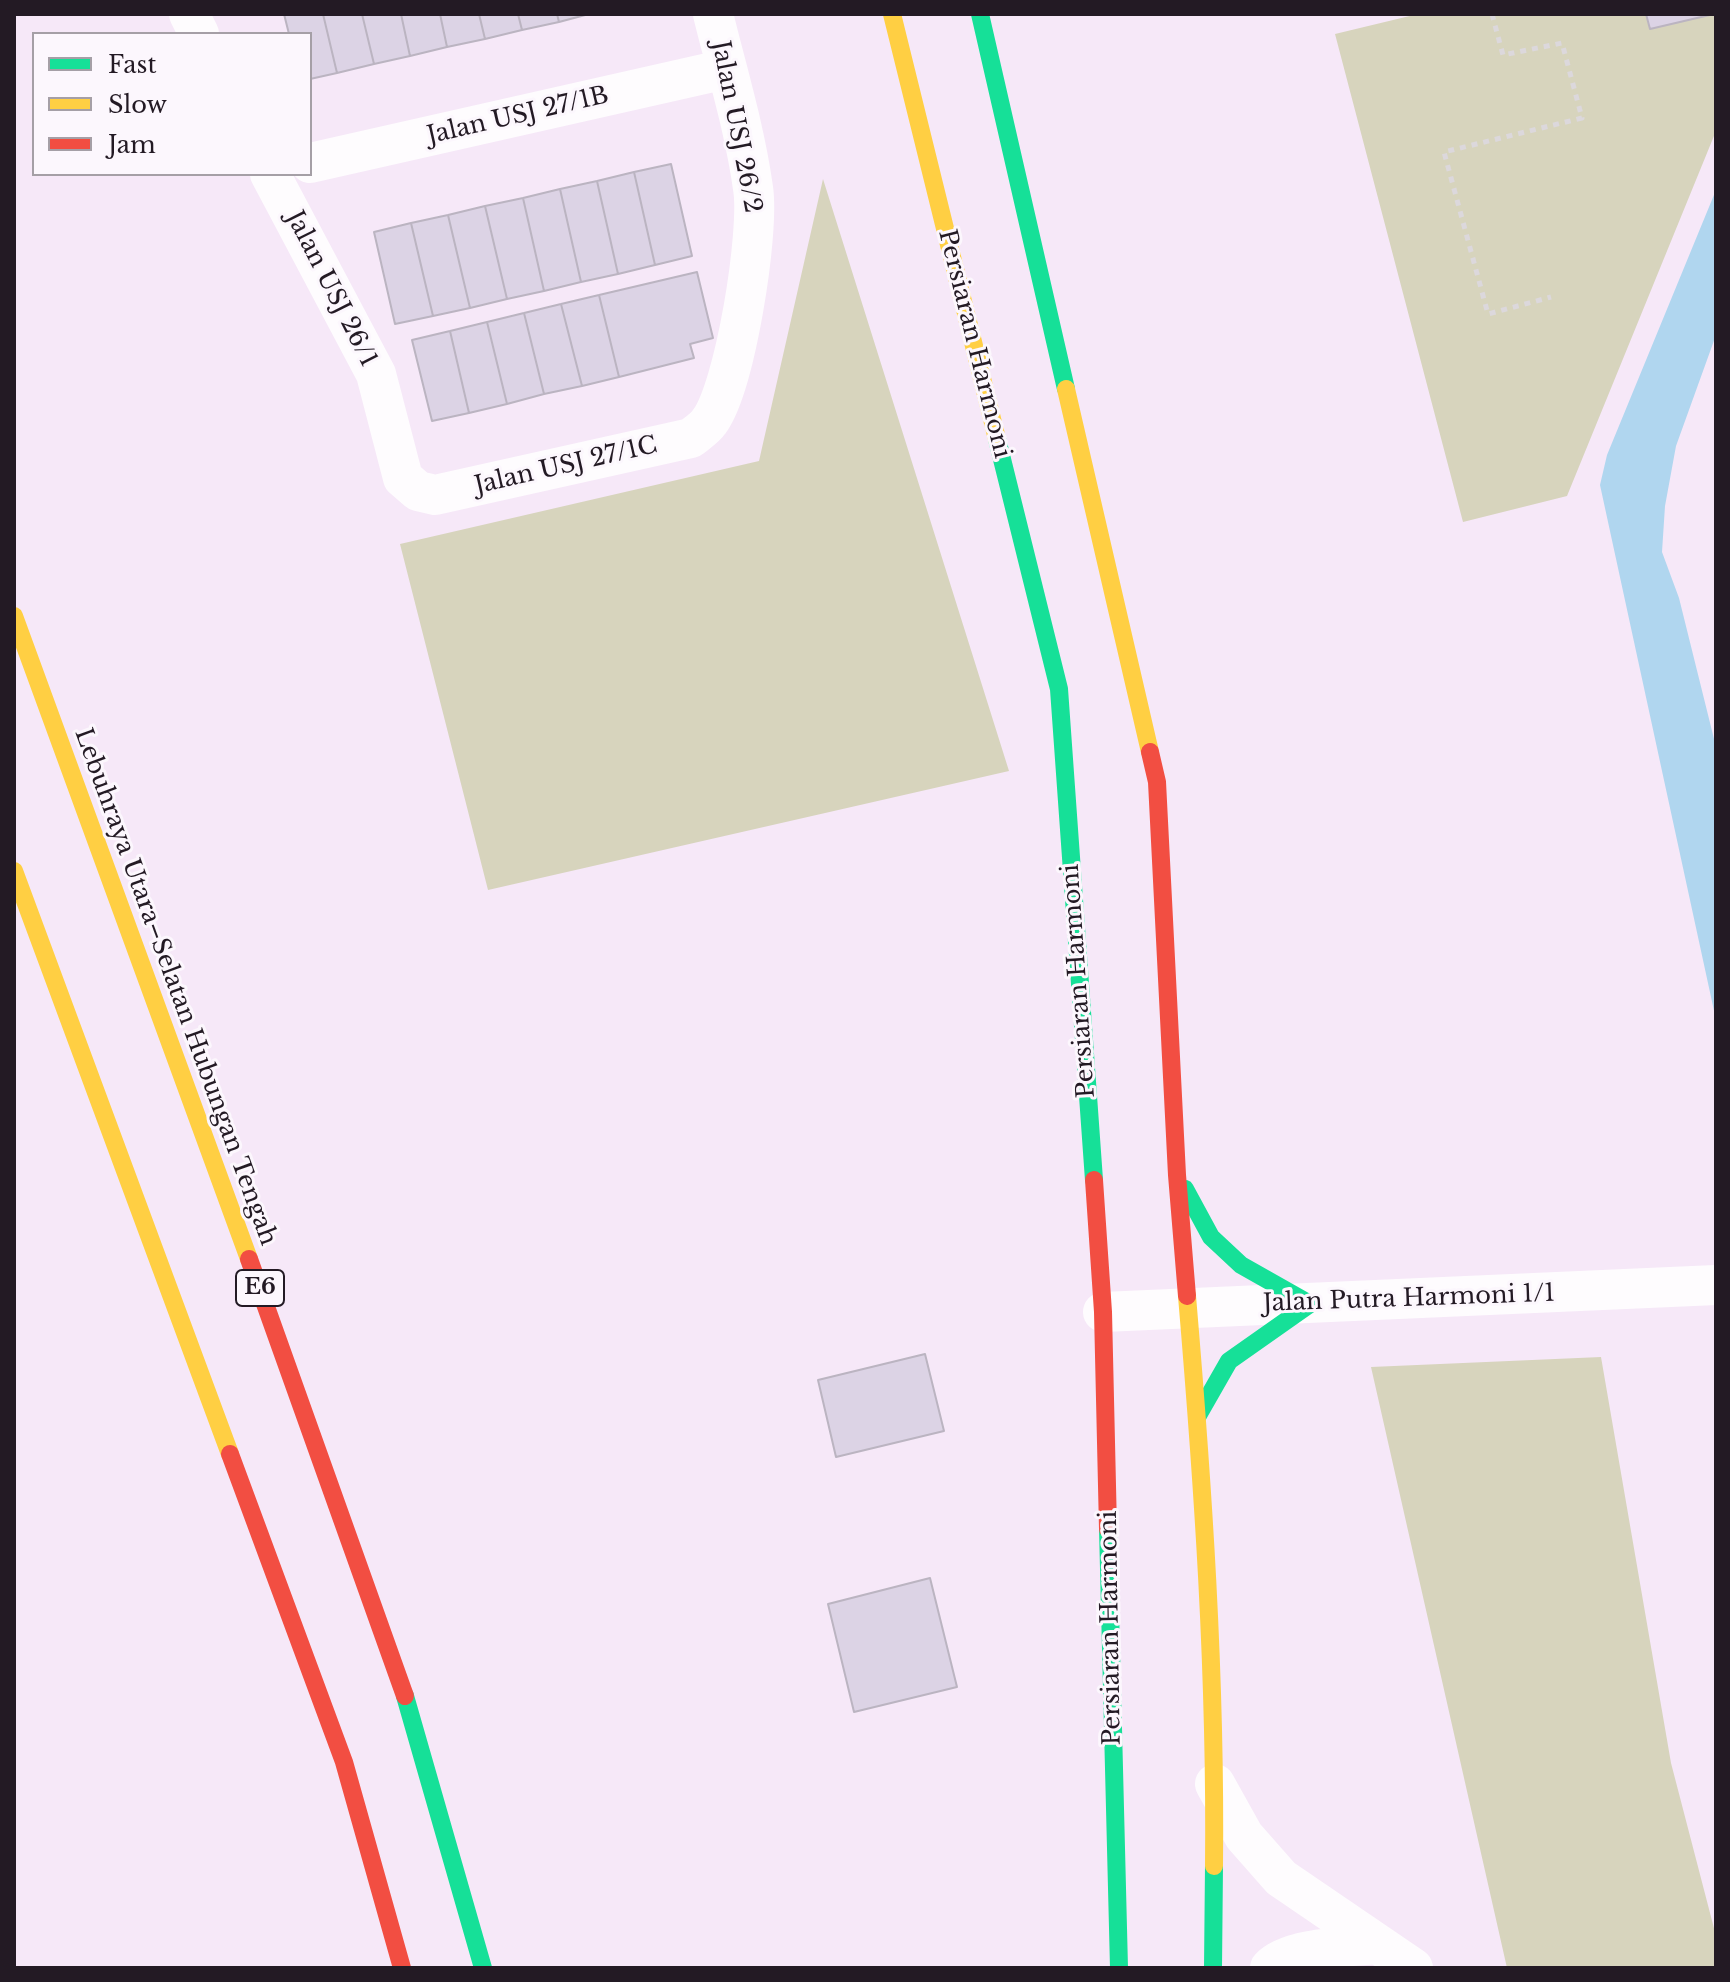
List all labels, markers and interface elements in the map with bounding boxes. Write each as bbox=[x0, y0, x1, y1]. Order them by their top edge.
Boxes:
legend bbox=[32, 32, 312, 176]
street label: Jalan USJ 26/2 bbox=[705, 38, 767, 216]
text: Fast bbox=[108, 50, 156, 79]
street label: Jalan USJ 27/1B bbox=[424, 81, 612, 151]
text: Slow bbox=[108, 90, 167, 119]
text: Jam bbox=[108, 130, 156, 159]
street label: Jalan USJ 26/1 bbox=[279, 206, 383, 372]
street label: Persiaran Harmoni bbox=[932, 227, 1016, 461]
street label: Jalan USJ 27/1C bbox=[472, 431, 660, 501]
street label: Lebuhraya Utara–Selatan Hubungan Tengah bbox=[68, 725, 282, 1249]
street label: Persiaran Harmoni bbox=[1056, 863, 1102, 1099]
road number: E6 bbox=[236, 1270, 284, 1306]
street label: Jalan Putra Harmoni 1/1 bbox=[1262, 1280, 1556, 1318]
street label: Persiaran Harmoni bbox=[1095, 1510, 1127, 1746]

